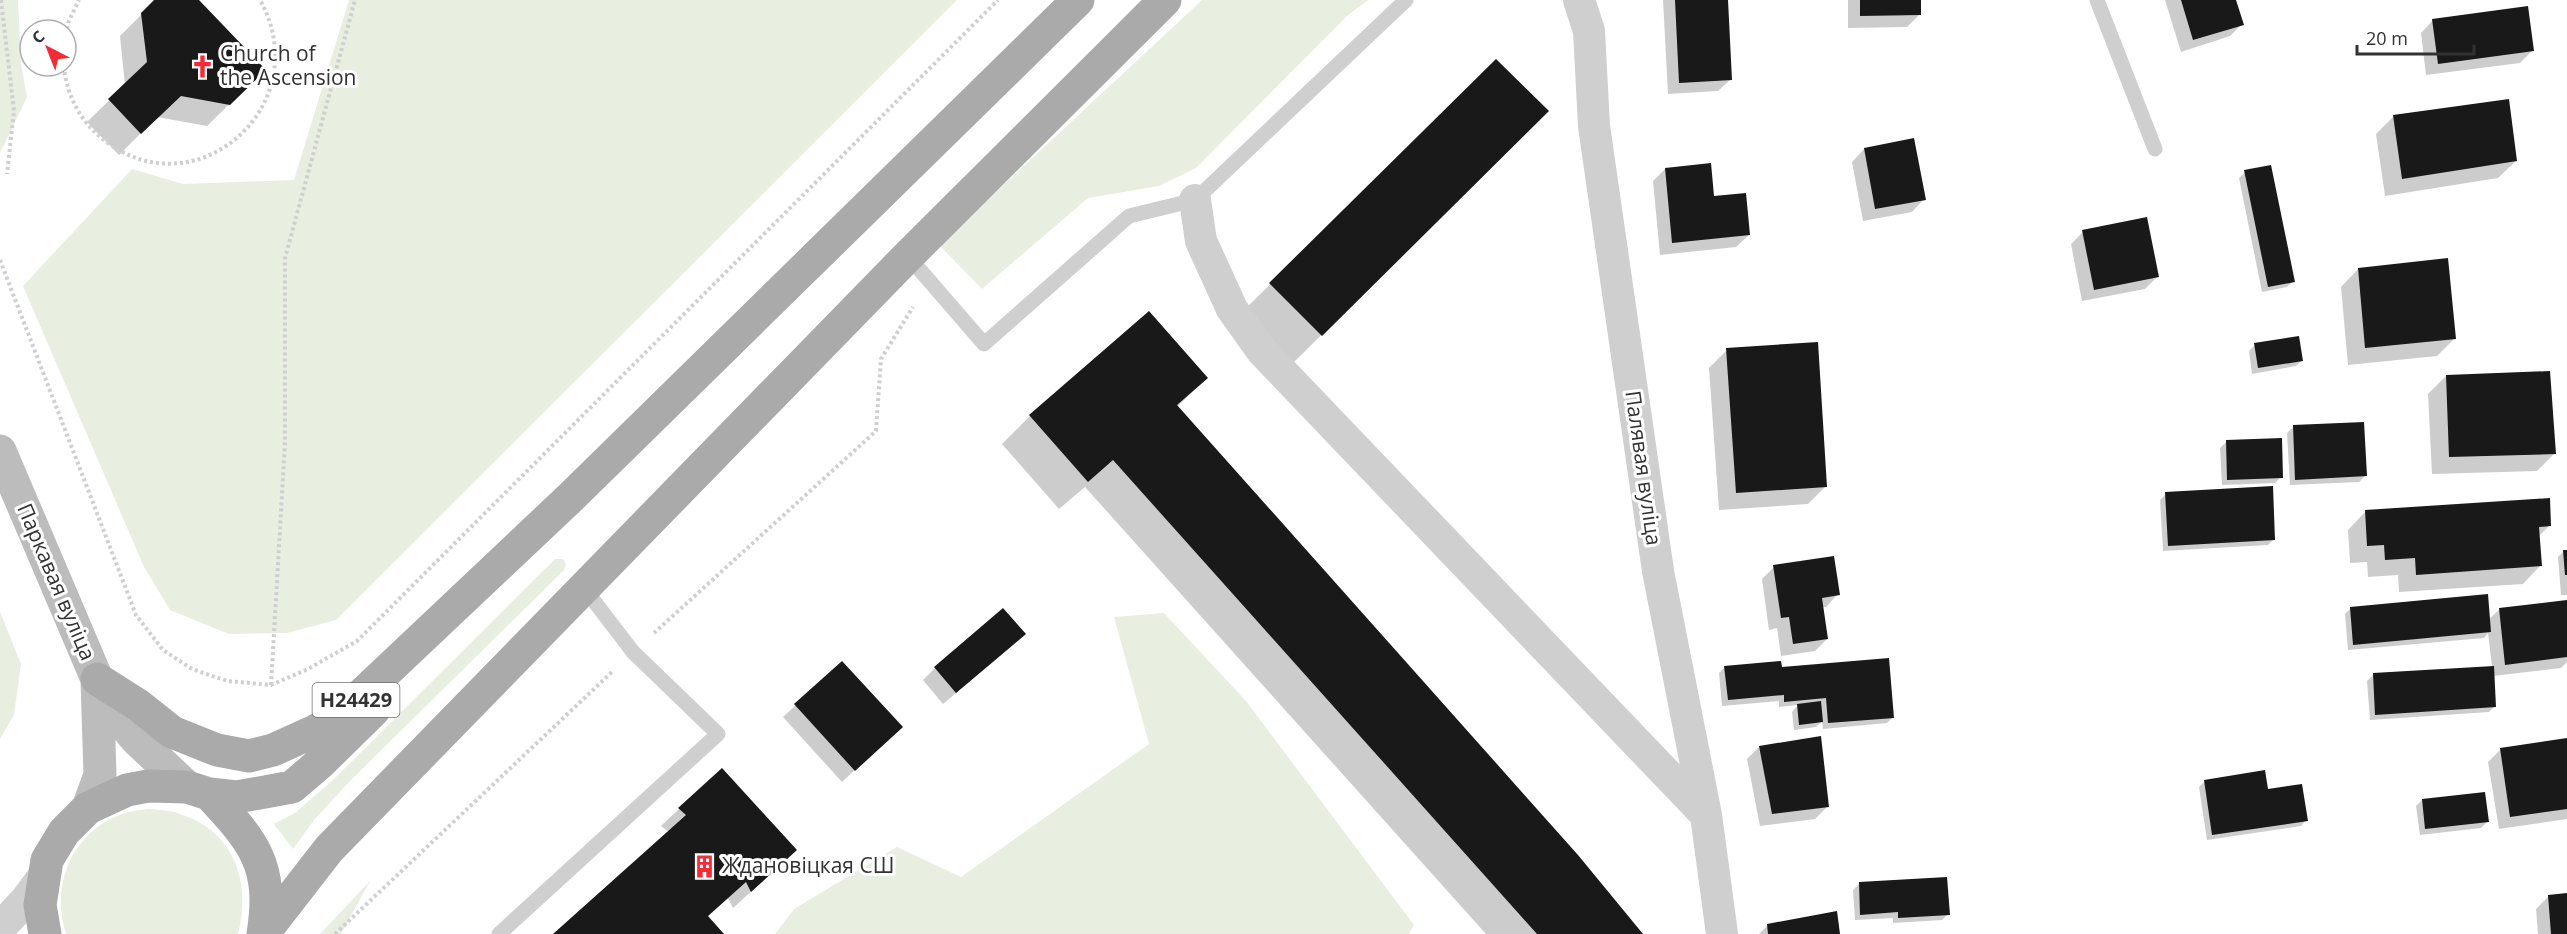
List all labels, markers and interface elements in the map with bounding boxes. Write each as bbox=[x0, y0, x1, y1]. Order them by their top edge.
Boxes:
north arrow bbox=[18, 18, 78, 78]
scale bar bbox=[2357, 18, 2474, 56]
text: С bbox=[27, 25, 49, 48]
text: 20 m bbox=[2366, 26, 2408, 50]
place label: Church of the Ascension bbox=[220, 39, 356, 91]
church icon: Church of the Ascension bbox=[189, 53, 215, 79]
street label: Палявая вуліца bbox=[1619, 389, 1669, 547]
street label: Паркавая вуліца bbox=[11, 499, 103, 664]
road number: Н24429 bbox=[312, 683, 400, 717]
place label: Ждановіцкая СШ bbox=[722, 851, 894, 879]
building icon: Ждановіцкая СШ bbox=[691, 853, 717, 879]

